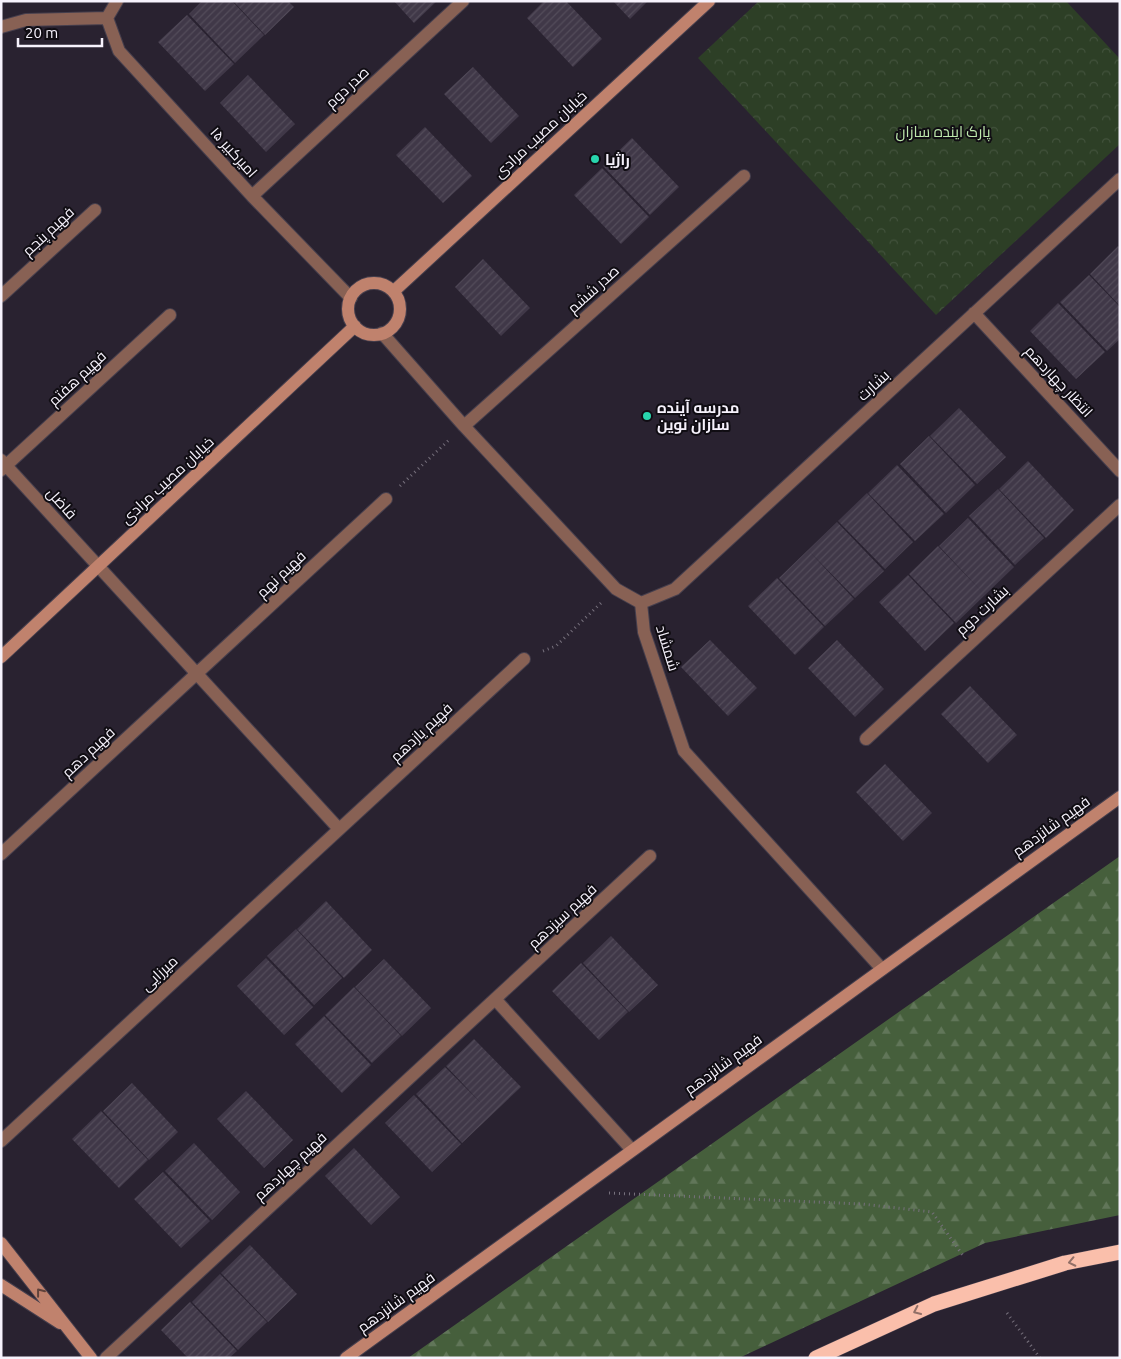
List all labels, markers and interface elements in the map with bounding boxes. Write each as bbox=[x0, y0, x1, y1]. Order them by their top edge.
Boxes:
scale bar bbox=[18, 15, 101, 47]
text: 20 m bbox=[25, 24, 58, 41]
street label: صدر دوم bbox=[322, 63, 373, 113]
street label: خیابان مصیب مرادی bbox=[490, 87, 591, 183]
street label: امیرکبیر ۱۵ bbox=[206, 123, 261, 181]
park label: پارک اینده سازان bbox=[895, 123, 991, 142]
place label: راژیا bbox=[605, 151, 630, 169]
marker: راژیا bbox=[589, 153, 601, 165]
street label: فهیم پنجم bbox=[19, 203, 79, 261]
street label: صدر ششم bbox=[564, 262, 623, 318]
street label: انتظار چهاردهم bbox=[1020, 342, 1096, 421]
street label: فهیم هفتم bbox=[45, 347, 111, 410]
street label: بشارت bbox=[854, 366, 893, 405]
place label: مدرسه آینده سازان نوین bbox=[657, 399, 740, 434]
marker: مدرسه آینده سازان نوین bbox=[641, 410, 653, 422]
street label: خیابان مصیب مرادی bbox=[117, 433, 218, 529]
street label: فاضل bbox=[42, 484, 80, 524]
street label: فهیم نهم bbox=[253, 547, 310, 602]
street label: بشارت دوم bbox=[952, 581, 1013, 640]
street label: شمشاد bbox=[653, 623, 683, 673]
street label: فهیم یازدهم bbox=[387, 699, 457, 766]
street label: فهیم دهم bbox=[58, 723, 119, 782]
street label: فهیم شانزدهم bbox=[1009, 792, 1094, 861]
street label: فهیم سیزدهم bbox=[524, 880, 601, 953]
street label: میرزایی bbox=[137, 952, 182, 996]
street label: فهیم شانزدهم bbox=[681, 1030, 766, 1099]
street label: فهیم چهاردهم bbox=[250, 1128, 331, 1205]
one-way arrow bbox=[1068, 1256, 1077, 1267]
street label: فهیم شانزدهم bbox=[354, 1268, 439, 1337]
one-way arrow bbox=[37, 1289, 45, 1298]
one-way arrow bbox=[914, 1305, 923, 1315]

